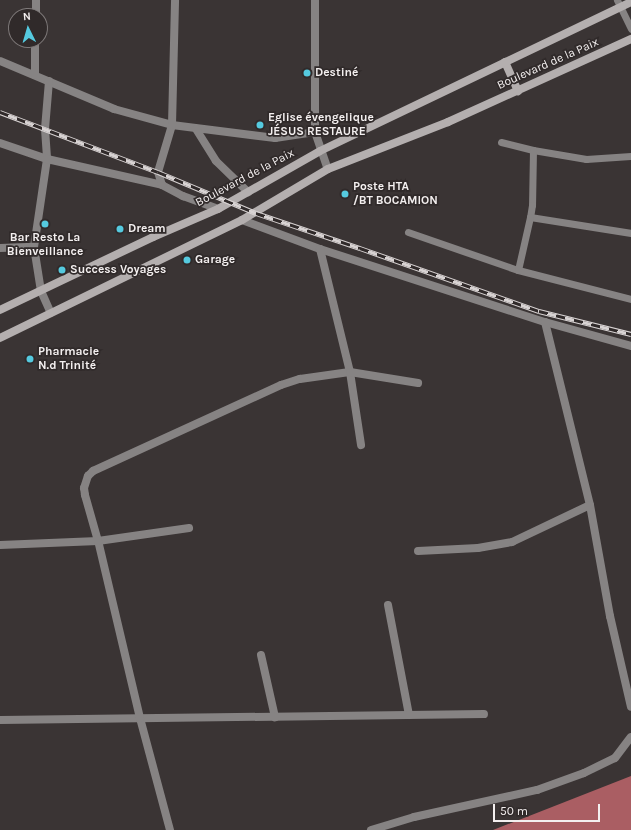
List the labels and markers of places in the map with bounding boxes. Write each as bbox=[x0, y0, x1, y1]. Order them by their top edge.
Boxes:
place label: Destiné bbox=[315, 66, 358, 80]
marker: Destiné bbox=[302, 68, 312, 78]
place label: Eglise évengelique JÉSUS RESTAURE bbox=[268, 111, 374, 139]
marker: Eglise évengelique JÉSUS RESTAURE bbox=[255, 120, 265, 130]
place label: Poste HTA /BT BOCAMION bbox=[353, 180, 438, 208]
marker: Poste HTA /BT BOCAMION bbox=[340, 189, 350, 199]
marker: Bar Resto La Bienveillance bbox=[40, 219, 50, 229]
place label: Dream bbox=[128, 222, 166, 236]
marker: Dream bbox=[115, 224, 125, 234]
place label: Bar Resto La Bienveillance bbox=[7, 231, 83, 259]
place label: Garage bbox=[195, 253, 235, 267]
marker: Garage bbox=[182, 255, 192, 265]
place label: Success Voyages bbox=[70, 263, 166, 277]
marker: Success Voyages bbox=[57, 265, 67, 275]
place label: Pharmacie N.d Trinité bbox=[38, 345, 99, 373]
marker: Pharmacie N.d Trinité bbox=[25, 354, 35, 364]

